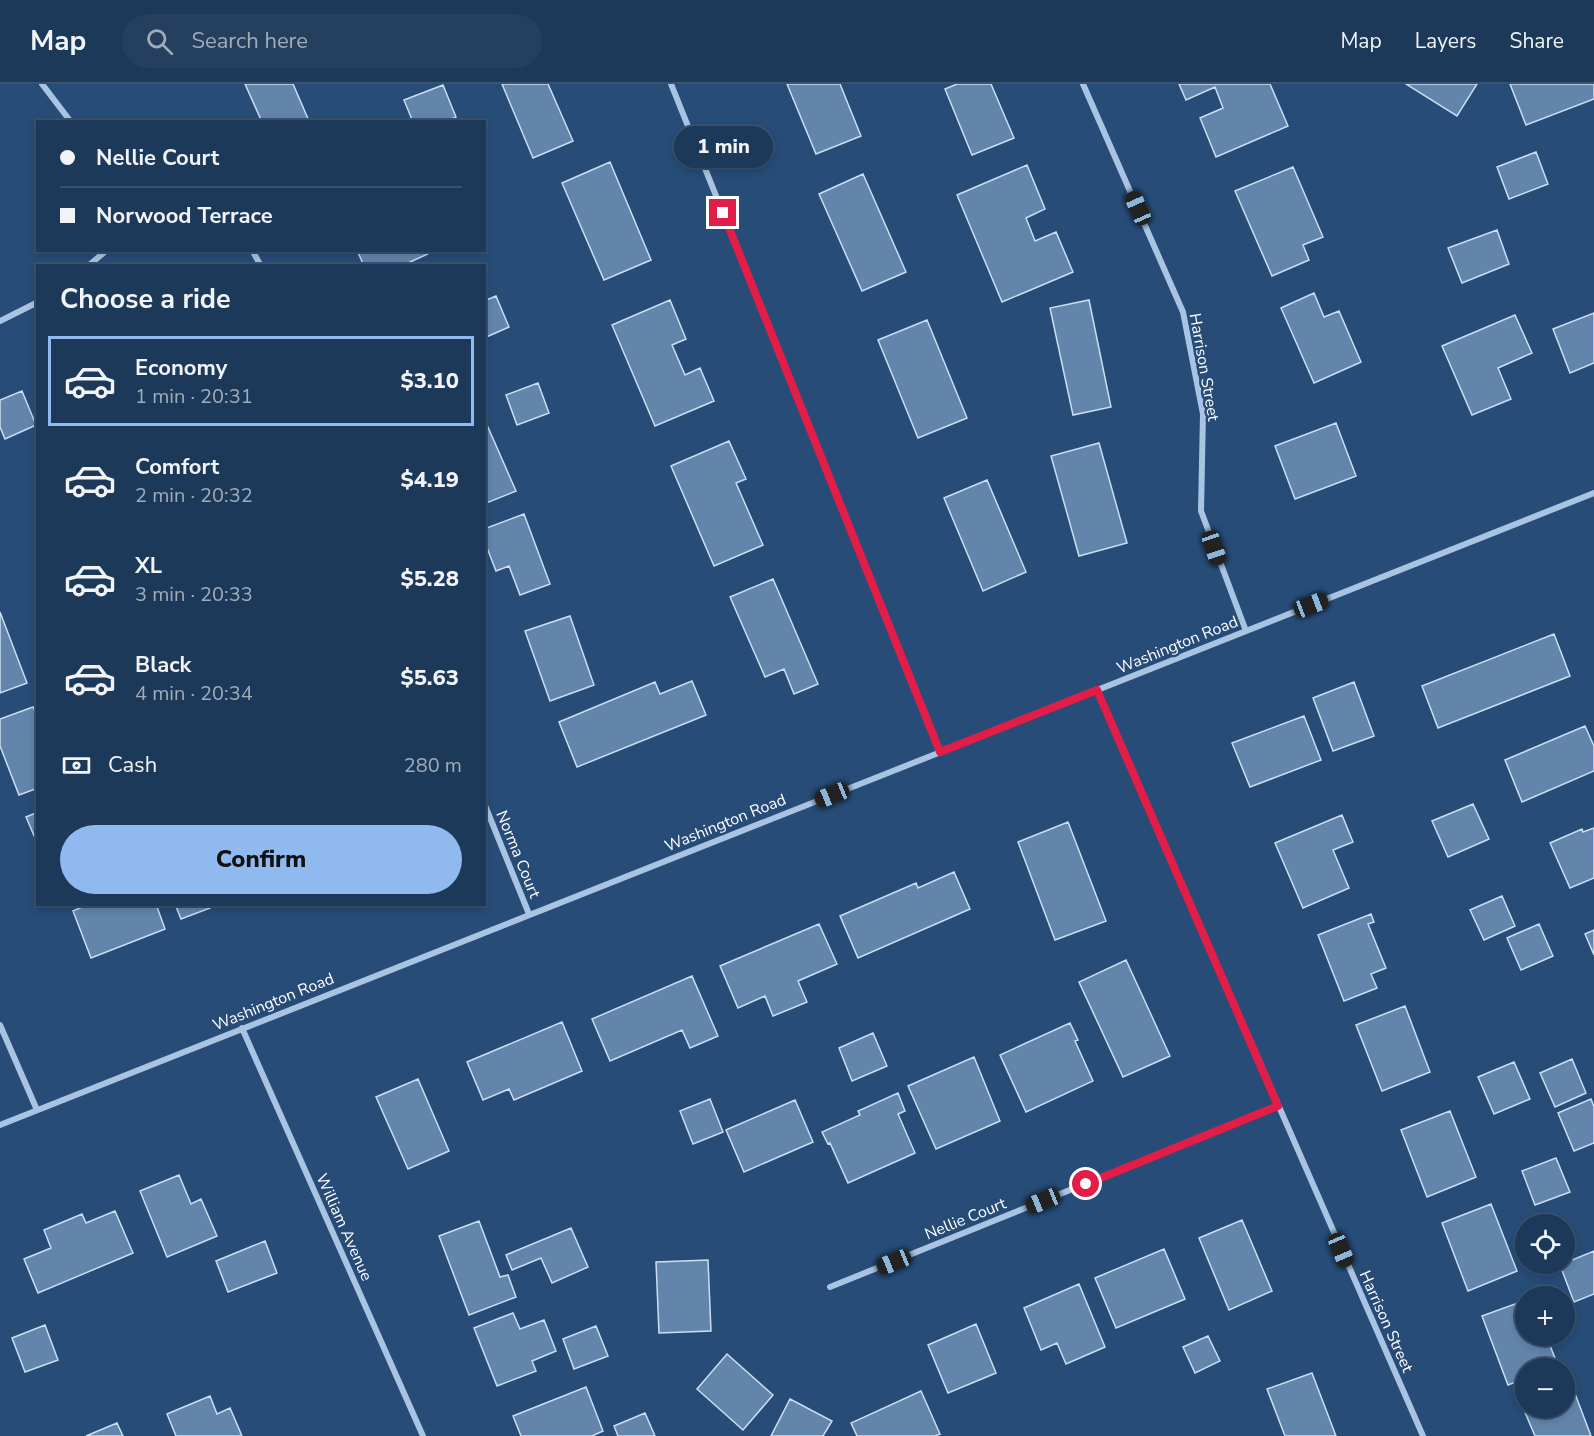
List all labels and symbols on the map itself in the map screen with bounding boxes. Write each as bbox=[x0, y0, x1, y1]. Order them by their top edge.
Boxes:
callout: 1 min bbox=[674, 126, 772, 168]
car bbox=[1122, 188, 1154, 228]
route end bbox=[709, 199, 736, 226]
street label: Harrison Street bbox=[1184, 311, 1224, 423]
car bbox=[1200, 528, 1228, 568]
car bbox=[1291, 590, 1331, 620]
street label: Washington Road bbox=[1113, 611, 1241, 679]
car bbox=[812, 780, 852, 810]
street label: Washington Road bbox=[661, 789, 789, 857]
street label: Norma Court bbox=[491, 807, 546, 902]
street label: Washington Road bbox=[209, 968, 337, 1036]
street label: William Avenue bbox=[311, 1170, 378, 1285]
route start bbox=[1072, 1170, 1099, 1197]
car bbox=[1023, 1186, 1063, 1216]
street label: Nellie Court bbox=[921, 1192, 1010, 1245]
car bbox=[1326, 1230, 1356, 1270]
car bbox=[874, 1247, 914, 1277]
street label: Harrison Street bbox=[1354, 1267, 1419, 1376]

